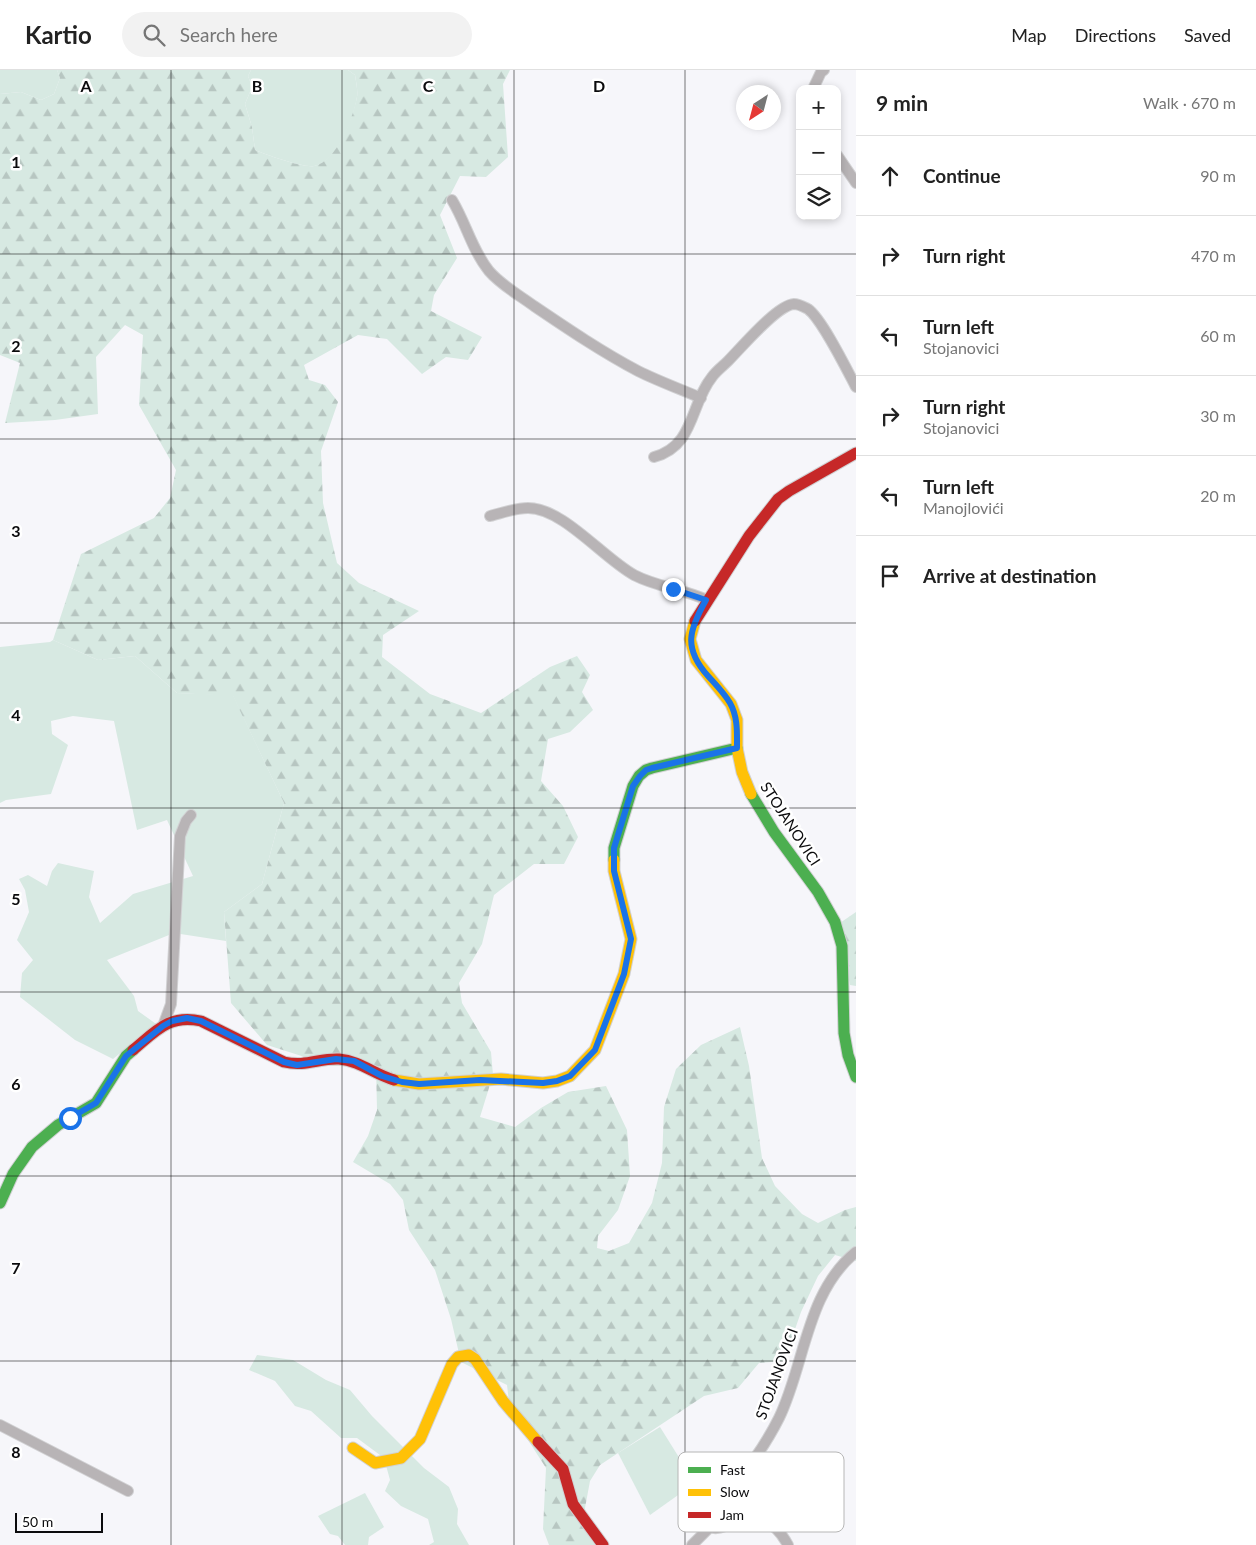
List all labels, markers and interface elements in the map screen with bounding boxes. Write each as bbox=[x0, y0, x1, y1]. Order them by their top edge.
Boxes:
search box bbox=[122, 12, 472, 57]
text: Kartio bbox=[25, 20, 92, 49]
icon: search bbox=[140, 21, 168, 49]
text: Search here bbox=[180, 23, 278, 46]
text: Map bbox=[1011, 24, 1047, 46]
text: Directions bbox=[1075, 24, 1156, 46]
text: Saved bbox=[1184, 24, 1231, 46]
text: A bbox=[79, 76, 92, 95]
text: B bbox=[252, 76, 262, 95]
text: C bbox=[423, 76, 434, 95]
text: D bbox=[593, 76, 605, 95]
north arrow bbox=[736, 85, 781, 130]
map controls bbox=[796, 85, 841, 220]
button: + bbox=[796, 85, 841, 130]
text: 9 min bbox=[876, 90, 928, 115]
text: Walk · 670 m bbox=[1143, 93, 1236, 112]
button: − bbox=[796, 130, 841, 175]
text: 1 bbox=[11, 152, 21, 171]
icon: ahead bbox=[876, 162, 904, 190]
text: Continue bbox=[923, 164, 1001, 187]
text: 90 m bbox=[1200, 166, 1236, 185]
button: layers bbox=[796, 175, 841, 220]
icon: right bbox=[876, 242, 904, 270]
text: Turn right bbox=[923, 244, 1005, 267]
text: 470 m bbox=[1191, 246, 1236, 265]
text: Turn left bbox=[923, 315, 994, 338]
icon: left bbox=[876, 322, 904, 350]
text: 60 m bbox=[1200, 326, 1236, 345]
text: 2 bbox=[11, 336, 21, 355]
text: Stojanovici bbox=[923, 338, 999, 357]
text: Turn right bbox=[923, 395, 1005, 418]
icon: right bbox=[876, 402, 904, 430]
text: 30 m bbox=[1200, 406, 1236, 425]
text: Stojanovici bbox=[923, 418, 999, 437]
text: Turn left bbox=[923, 475, 994, 498]
icon: left bbox=[876, 482, 904, 510]
text: 20 m bbox=[1200, 486, 1236, 505]
text: Manojlovići bbox=[923, 498, 1004, 517]
text: 3 bbox=[11, 521, 21, 540]
icon: arrive bbox=[876, 562, 904, 590]
text: Arrive at destination bbox=[923, 564, 1096, 587]
route end bbox=[662, 578, 685, 601]
text: 4 bbox=[11, 705, 21, 724]
street label: STOJANOVICI bbox=[757, 778, 825, 869]
text: 5 bbox=[11, 889, 21, 908]
text: 6 bbox=[11, 1074, 21, 1093]
route start bbox=[59, 1107, 82, 1130]
text: 7 bbox=[11, 1258, 21, 1277]
street label: STOJANOVICI bbox=[751, 1325, 801, 1422]
text: 8 bbox=[11, 1442, 21, 1461]
legend bbox=[678, 1452, 844, 1532]
text: Fast bbox=[720, 1461, 745, 1478]
text: Slow bbox=[720, 1483, 750, 1500]
text: Jam bbox=[720, 1506, 744, 1523]
scale bar bbox=[15, 1510, 102, 1533]
text: 50 m bbox=[22, 1513, 53, 1530]

